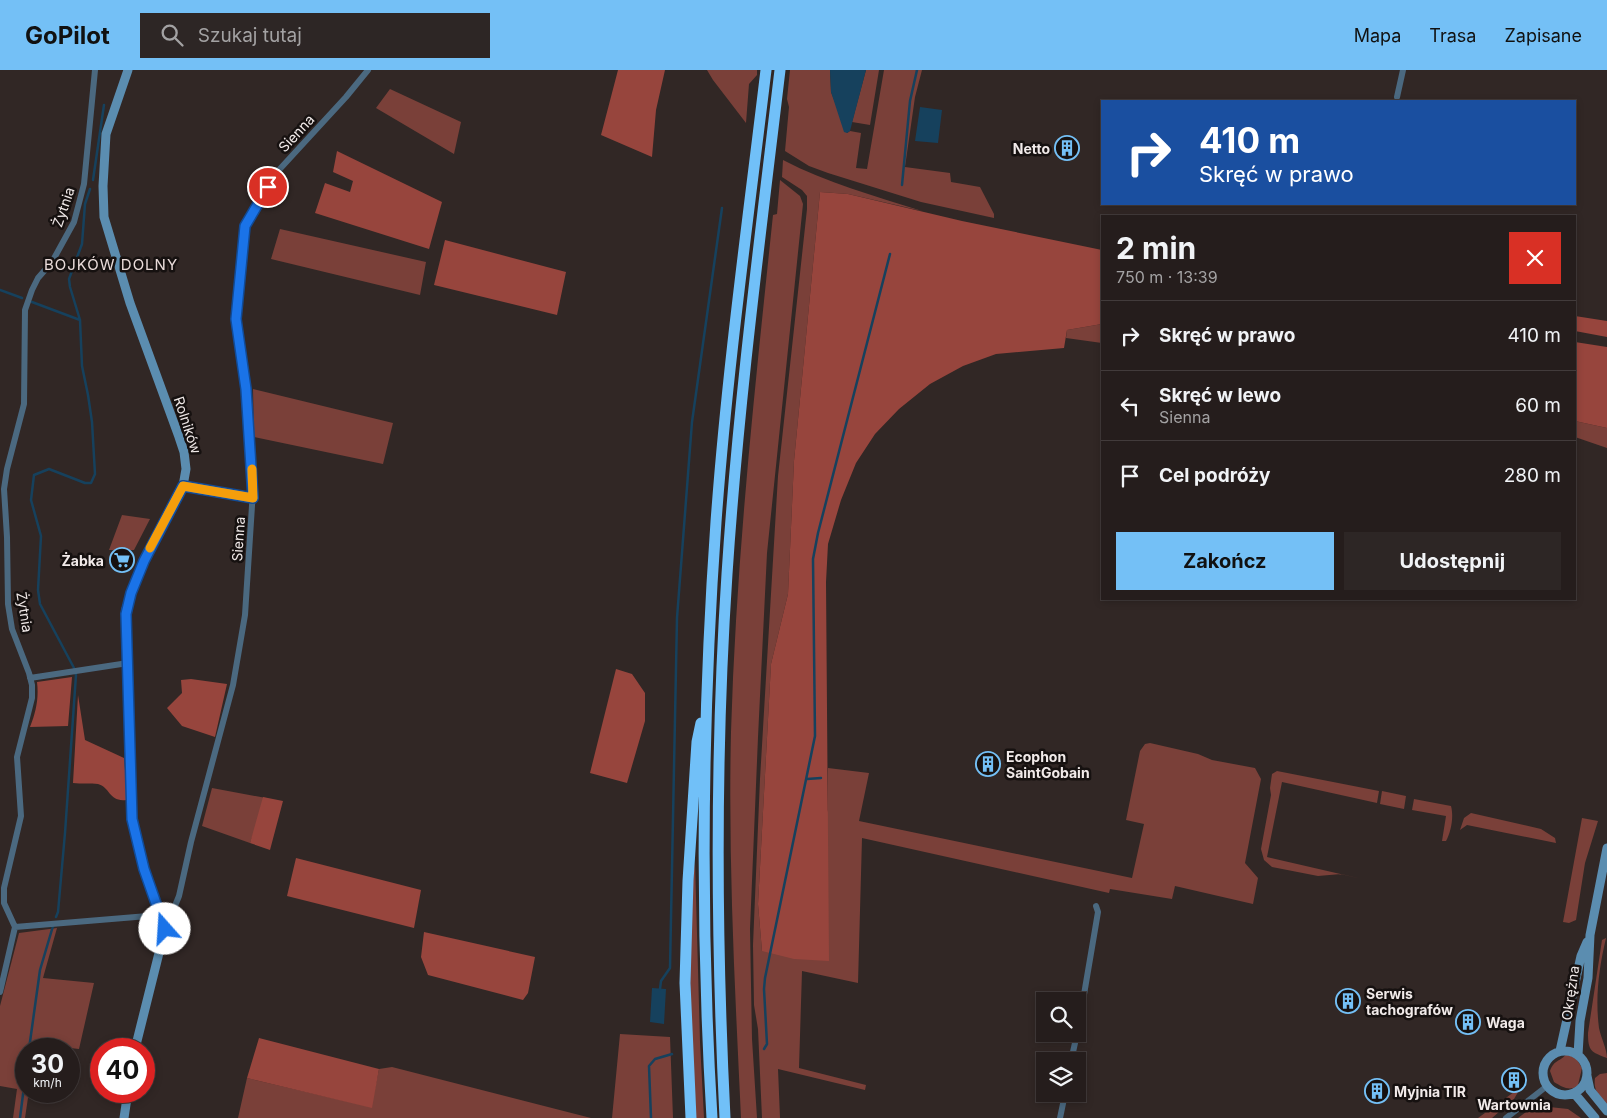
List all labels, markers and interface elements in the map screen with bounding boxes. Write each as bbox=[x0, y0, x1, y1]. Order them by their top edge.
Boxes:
search box bbox=[140, 13, 490, 58]
text: GoPilot bbox=[25, 21, 110, 50]
icon: search bbox=[158, 21, 186, 49]
text: Szukaj tutaj bbox=[198, 24, 302, 47]
text: Mapa bbox=[1354, 25, 1401, 46]
text: Trasa bbox=[1429, 25, 1476, 46]
text: Zapisane bbox=[1504, 25, 1582, 46]
street label: Sienna bbox=[274, 111, 318, 155]
text: 410 m bbox=[1199, 119, 1300, 161]
icon: right bbox=[1116, 120, 1181, 185]
building icon: Netto bbox=[1054, 135, 1080, 161]
place label: Netto bbox=[1013, 140, 1050, 157]
text: Skręć w prawo bbox=[1199, 161, 1354, 187]
pin bbox=[247, 166, 289, 208]
icon: arrive bbox=[254, 173, 282, 201]
street label: Żytnia bbox=[48, 185, 78, 229]
text: 2 min bbox=[1116, 230, 1196, 266]
button: close bbox=[1509, 232, 1561, 284]
district label: BOJKÓW DOLNY bbox=[44, 255, 178, 274]
text: 750 m · 13:39 bbox=[1116, 267, 1218, 287]
icon: right bbox=[1116, 322, 1144, 350]
text: Skręć w prawo bbox=[1159, 324, 1295, 347]
text: 410 m bbox=[1507, 324, 1561, 347]
text: Skręć w lewo bbox=[1159, 384, 1281, 407]
icon: left bbox=[1116, 392, 1144, 420]
street label: Rolników bbox=[171, 394, 205, 456]
text: 60 m bbox=[1515, 394, 1561, 417]
text: Sienna bbox=[1159, 407, 1210, 427]
icon: arrive bbox=[1116, 462, 1144, 490]
text: Cel podróży bbox=[1159, 464, 1271, 487]
text: 280 m bbox=[1504, 464, 1561, 487]
street label: Sienna bbox=[228, 516, 248, 562]
button: Zakończ bbox=[1116, 532, 1334, 590]
button: Udostępnij bbox=[1344, 532, 1561, 590]
supermarket icon: Żabka bbox=[109, 547, 135, 573]
place label: Żabka bbox=[62, 551, 104, 569]
street label: Żytnia bbox=[13, 590, 37, 634]
place label: Ecophon SaintGobain bbox=[1006, 748, 1090, 781]
building icon: Ecophon SaintGobain bbox=[975, 751, 1001, 777]
position arrow bbox=[138, 902, 190, 954]
street label: Okrężna bbox=[1558, 964, 1582, 1022]
place label: Serwis tachografów bbox=[1366, 985, 1453, 1018]
building icon: Serwis tachografów bbox=[1335, 988, 1361, 1014]
map controls bbox=[1036, 992, 1086, 1102]
button: search bbox=[1036, 992, 1086, 1042]
building icon: Waga bbox=[1455, 1009, 1481, 1035]
place label: Waga bbox=[1486, 1014, 1525, 1031]
speed limit sign: 40 bbox=[90, 1038, 155, 1103]
text: 30 bbox=[31, 1049, 64, 1079]
button: layers bbox=[1036, 1052, 1086, 1102]
building icon: Wartownia bbox=[1501, 1067, 1527, 1093]
text: km/h bbox=[33, 1075, 62, 1090]
building icon: Myjnia TIR bbox=[1364, 1078, 1390, 1104]
place label: Myjnia TIR bbox=[1394, 1083, 1466, 1100]
place label: Wartownia bbox=[1477, 1096, 1551, 1113]

